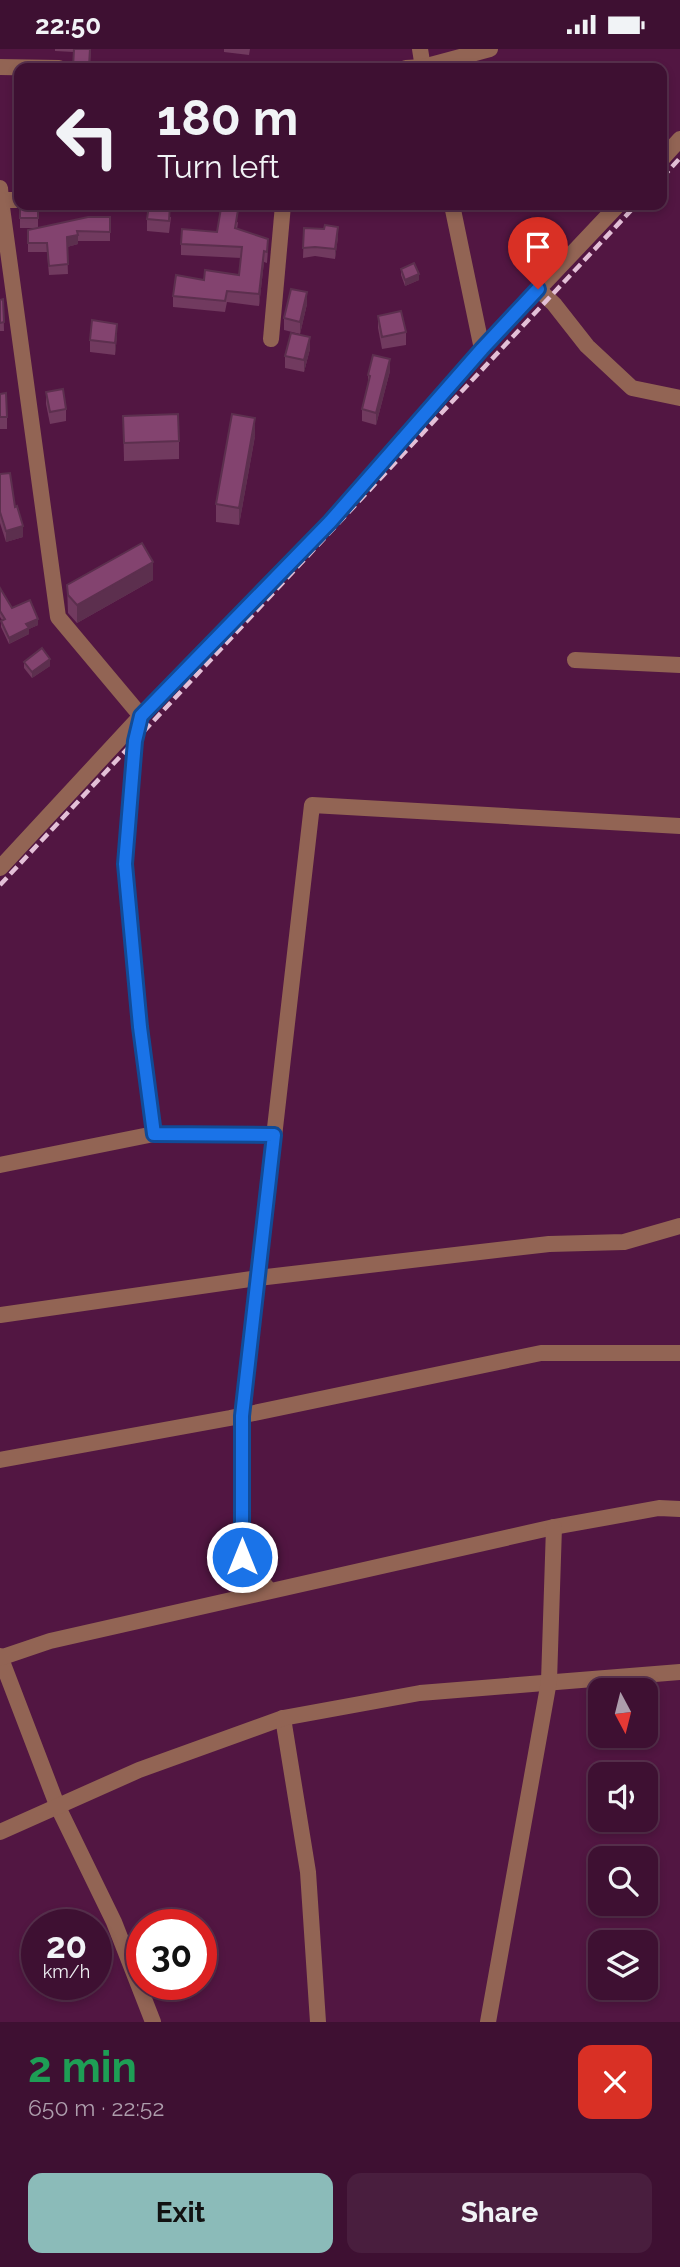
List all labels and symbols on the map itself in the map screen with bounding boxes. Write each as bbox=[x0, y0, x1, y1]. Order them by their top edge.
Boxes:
pin bbox=[508, 217, 568, 289]
position arrow bbox=[205, 1520, 279, 1594]
north arrow bbox=[588, 1678, 658, 1748]
speed limit sign: 30 bbox=[126, 1909, 217, 2000]

